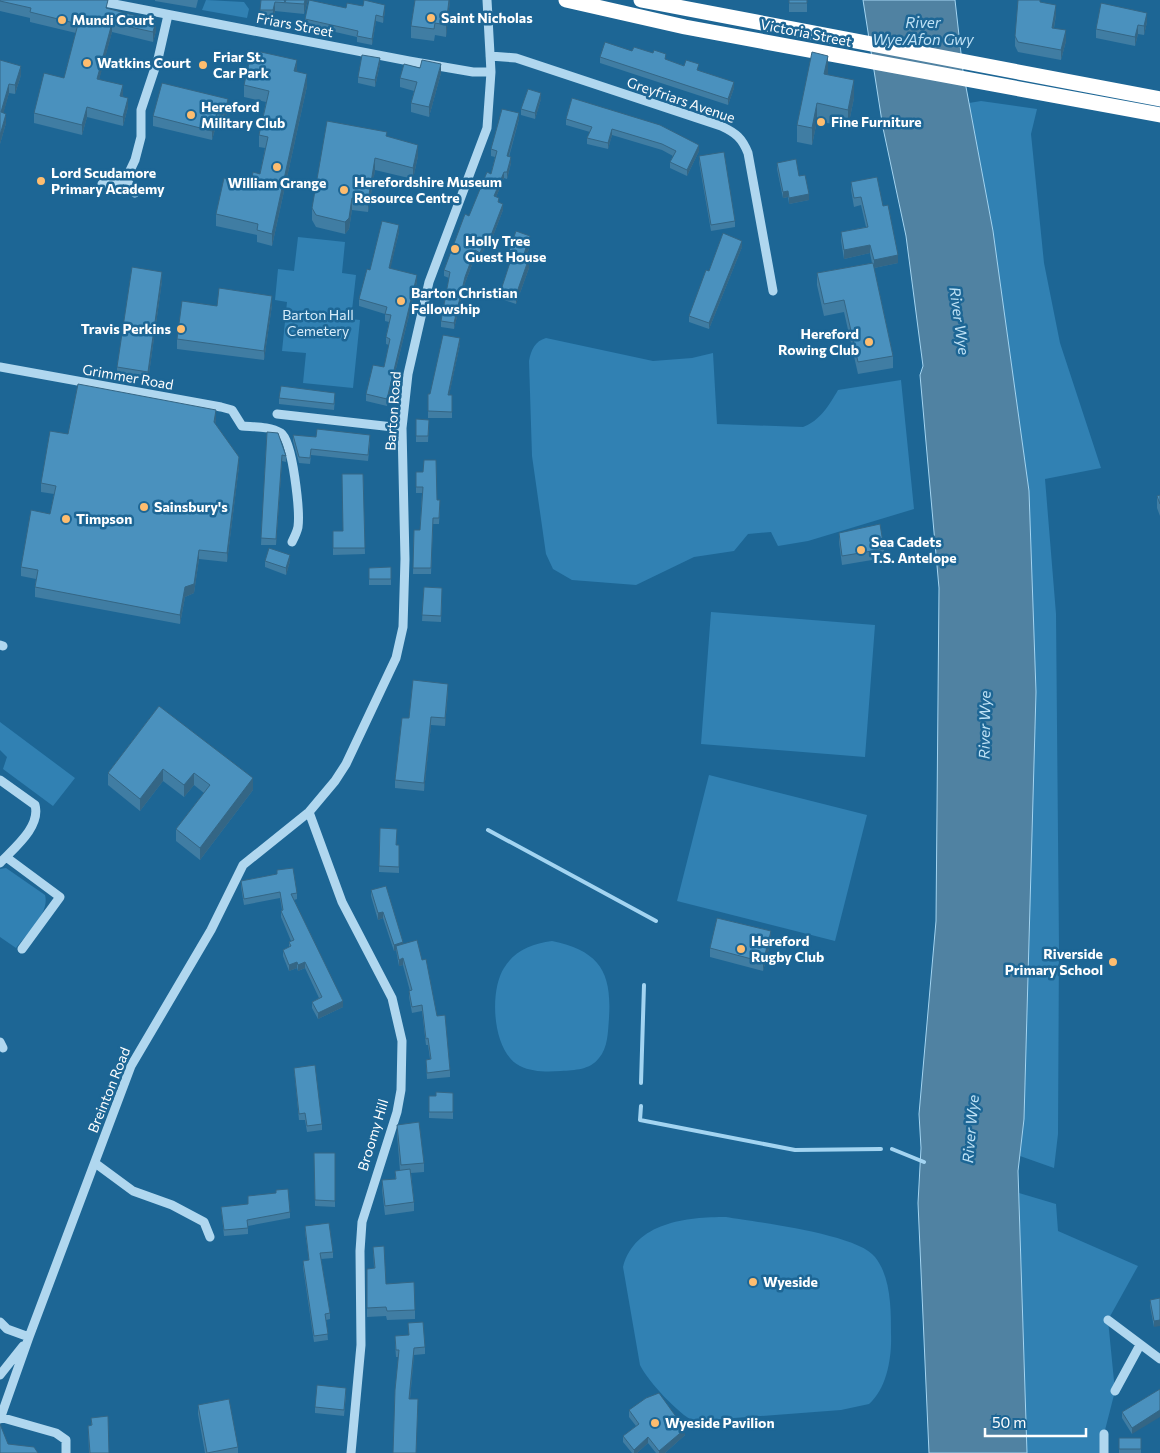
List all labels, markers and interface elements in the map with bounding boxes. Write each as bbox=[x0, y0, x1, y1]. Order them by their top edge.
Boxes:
street label: Friars Street bbox=[255, 9, 335, 40]
place label: Saint Nicholas bbox=[441, 9, 533, 26]
place label: Mundi Court bbox=[72, 11, 154, 28]
marker: Saint Nicholas bbox=[425, 12, 437, 24]
water label: River Wye/Afon Gwy bbox=[872, 13, 975, 48]
marker: Mundi Court bbox=[56, 14, 68, 26]
street label: Victoria Street bbox=[759, 15, 854, 50]
place label: Friar St. Car Park bbox=[213, 48, 269, 81]
place label: Watkins Court bbox=[97, 54, 191, 71]
marker: Watkins Court bbox=[81, 57, 93, 69]
marker: Friar St. Car Park bbox=[197, 59, 209, 71]
street label: Greyfriars Avenue bbox=[625, 73, 737, 126]
place label: Hereford Military Club bbox=[201, 98, 285, 131]
marker: Hereford Military Club bbox=[185, 109, 197, 121]
place label: Fine Furniture bbox=[831, 113, 922, 130]
marker: Fine Furniture bbox=[815, 116, 827, 128]
marker: William Grange bbox=[271, 161, 283, 173]
place label: Lord Scudamore Primary Academy bbox=[51, 164, 165, 197]
place label: Herefordshire Museum Resource Centre bbox=[354, 173, 502, 206]
place label: William Grange bbox=[228, 174, 326, 191]
marker: Lord Scudamore Primary Academy bbox=[35, 175, 47, 187]
marker: Herefordshire Museum Resource Centre bbox=[338, 184, 350, 196]
place label: Holly Tree Guest House bbox=[465, 232, 546, 265]
marker: Holly Tree Guest House bbox=[449, 243, 461, 255]
place label: Barton Christian Fellowship bbox=[411, 284, 518, 317]
water label: River Wye bbox=[946, 286, 974, 356]
marker: Barton Christian Fellowship bbox=[395, 295, 407, 307]
park label: Barton Hall Cemetery bbox=[282, 306, 354, 339]
place label: Travis Perkins bbox=[81, 320, 171, 337]
marker: Travis Perkins bbox=[175, 323, 187, 335]
place label: Hereford Rowing Club bbox=[778, 325, 859, 358]
marker: Hereford Rowing Club bbox=[863, 336, 875, 348]
street label: Grimmer Road bbox=[81, 360, 175, 393]
street label: Barton Road bbox=[381, 371, 404, 451]
place label: Sainsbury's bbox=[154, 498, 228, 515]
marker: Sainsbury's bbox=[138, 501, 150, 513]
place label: Timpson bbox=[76, 510, 132, 527]
marker: Timpson bbox=[60, 513, 72, 525]
place label: Sea Cadets T.S. Antelope bbox=[871, 533, 957, 566]
marker: Sea Cadets T.S. Antelope bbox=[855, 544, 867, 556]
water label: River Wye bbox=[974, 690, 994, 759]
place label: Hereford Rugby Club bbox=[751, 932, 824, 965]
marker: Hereford Rugby Club bbox=[735, 943, 747, 955]
place label: Riverside Primary School bbox=[1005, 945, 1103, 978]
marker: Riverside Primary School bbox=[1107, 956, 1119, 968]
street label: Breinton Road bbox=[84, 1045, 133, 1135]
water label: River Wye bbox=[958, 1094, 982, 1164]
street label: Broomy Hill bbox=[354, 1097, 392, 1173]
place label: Wyeside bbox=[763, 1273, 818, 1290]
marker: Wyeside bbox=[747, 1276, 759, 1288]
scale bar bbox=[985, 1406, 1086, 1438]
text: 50 m bbox=[992, 1413, 1026, 1431]
place label: Wyeside Pavilion bbox=[665, 1414, 775, 1431]
marker: Wyeside Pavilion bbox=[649, 1417, 661, 1429]

